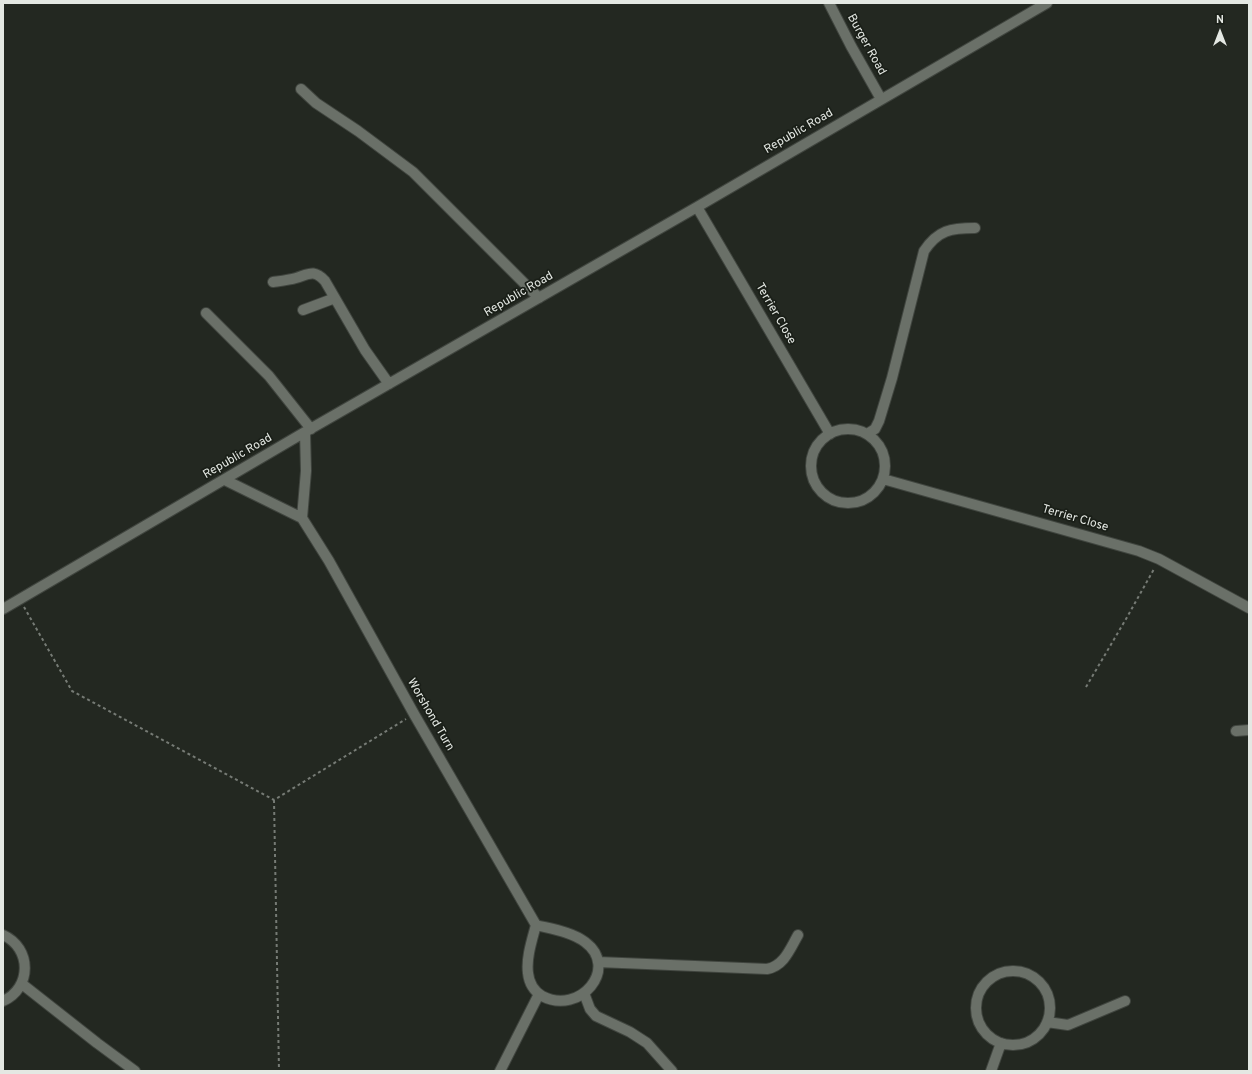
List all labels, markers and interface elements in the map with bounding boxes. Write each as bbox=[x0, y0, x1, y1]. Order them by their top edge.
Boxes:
street label: Burger Road bbox=[843, 12, 889, 78]
north arrow bbox=[1200, 12, 1240, 52]
text: N bbox=[1216, 13, 1224, 27]
street label: Republic Road bbox=[762, 106, 836, 158]
street label: Republic Road bbox=[482, 269, 556, 321]
street label: Terrier Close bbox=[752, 281, 798, 347]
street label: Republic Road bbox=[201, 431, 275, 483]
street label: Terrier Close bbox=[1040, 503, 1110, 535]
street label: Worshond Turn bbox=[403, 676, 457, 754]

